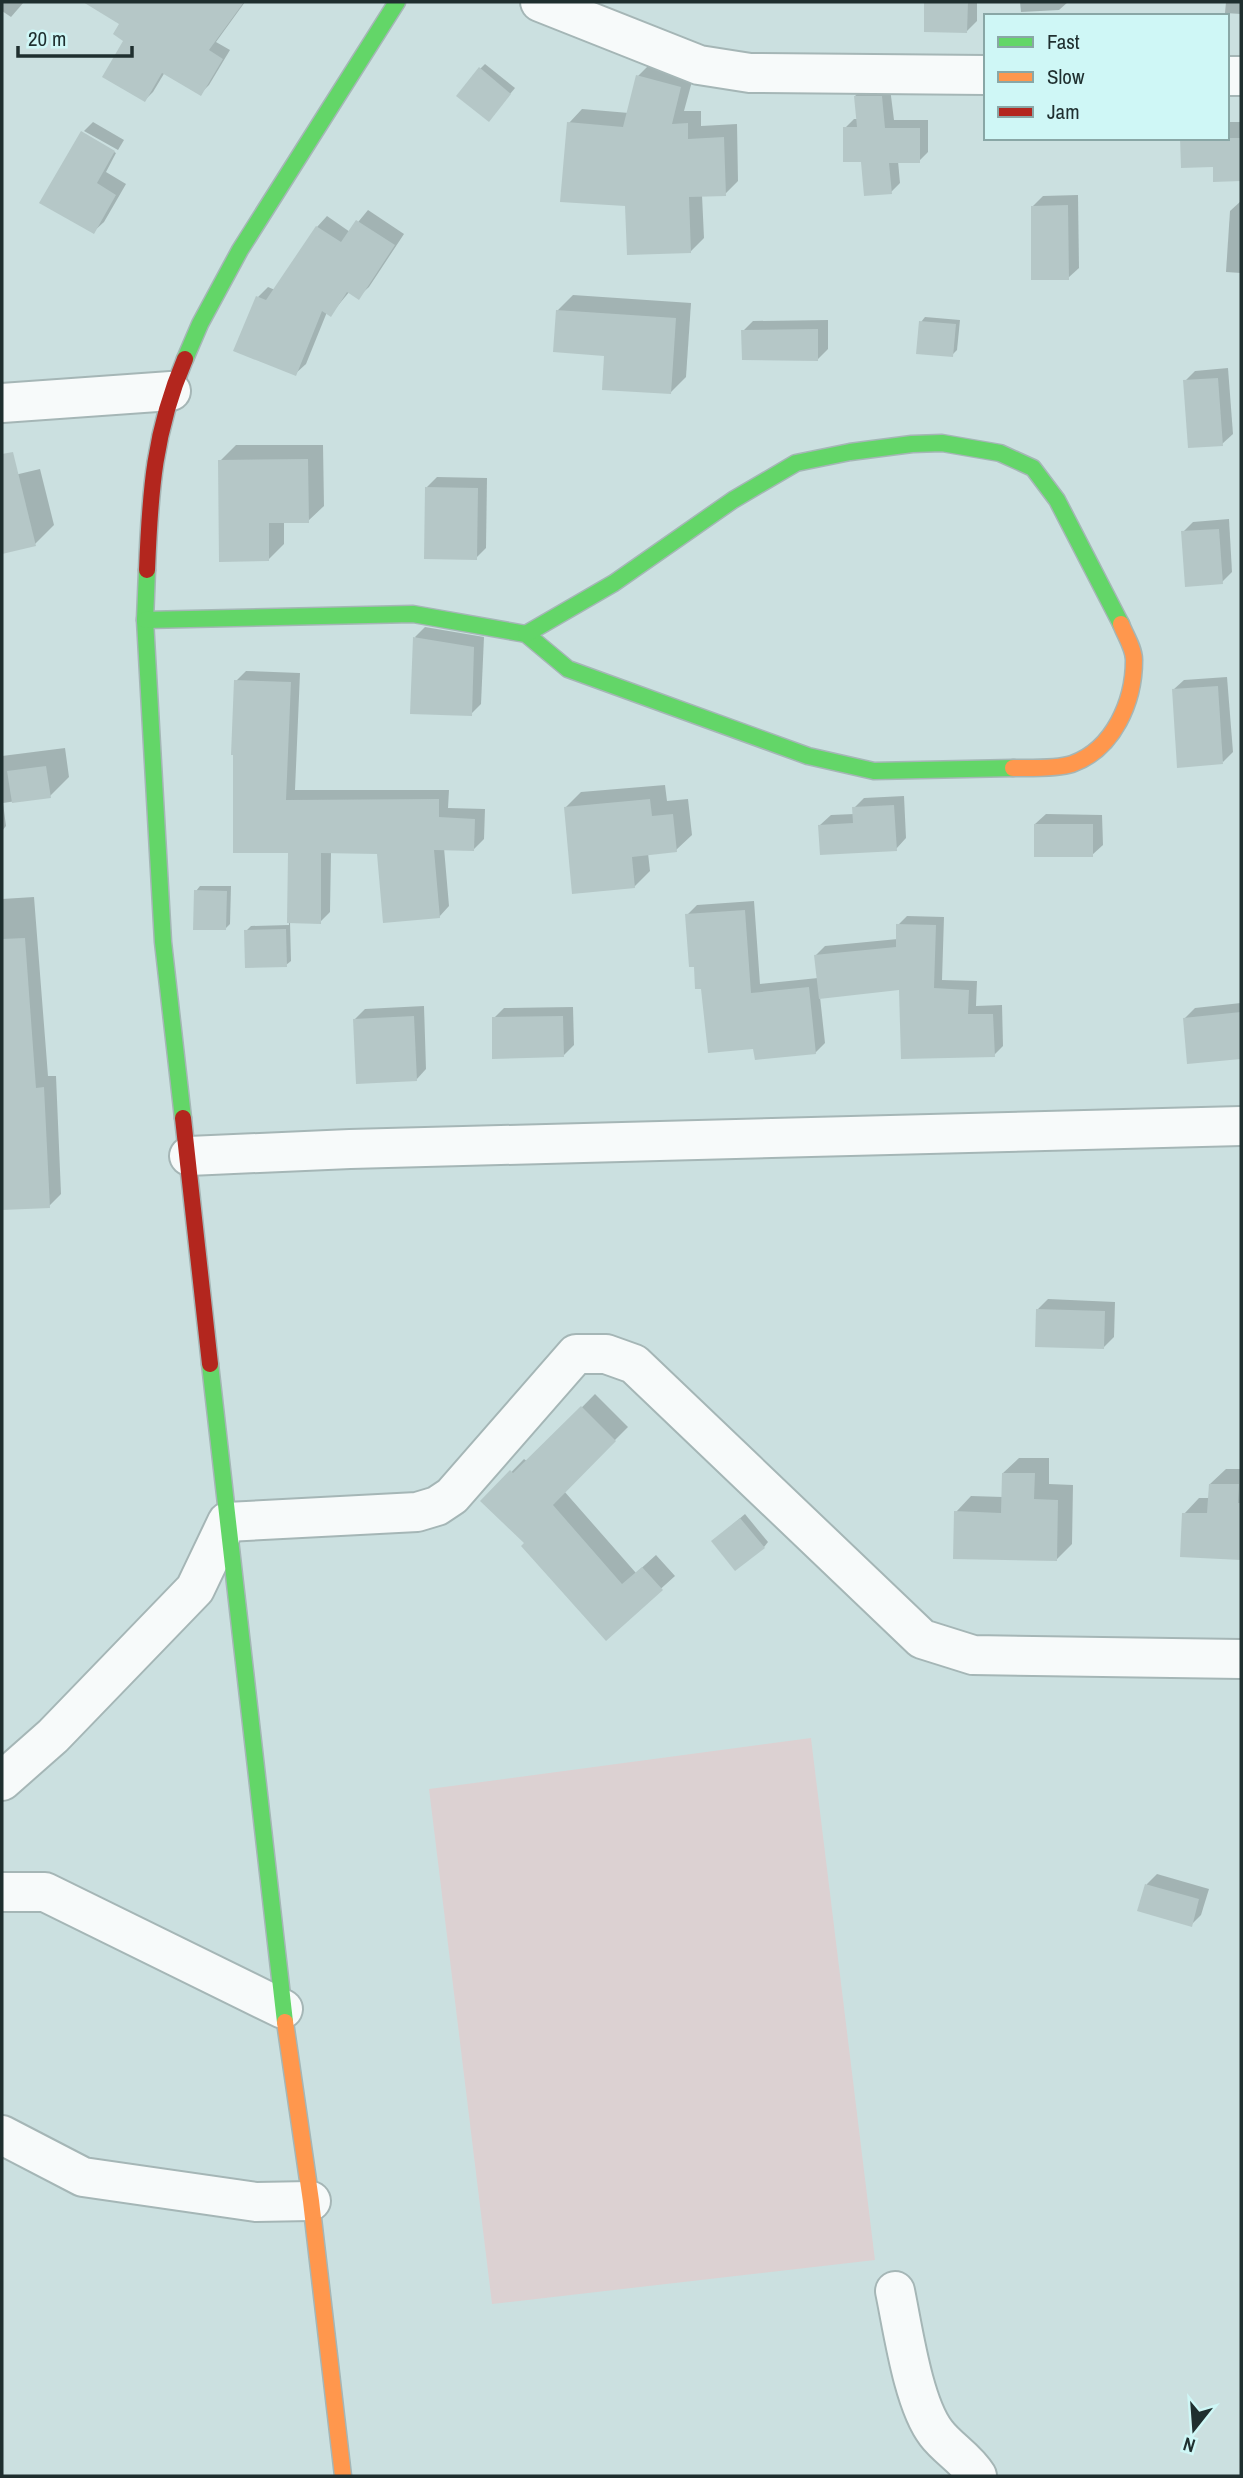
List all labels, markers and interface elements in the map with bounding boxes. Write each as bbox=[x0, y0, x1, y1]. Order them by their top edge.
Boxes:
scale bar bbox=[18, 14, 131, 58]
legend bbox=[984, 14, 1229, 140]
text: 20 m bbox=[28, 24, 66, 53]
text: Fast bbox=[1047, 27, 1080, 56]
text: Slow bbox=[1047, 62, 1085, 91]
text: Jam bbox=[1047, 97, 1080, 126]
north arrow bbox=[1159, 2394, 1229, 2464]
text: N bbox=[1180, 2431, 1198, 2459]

